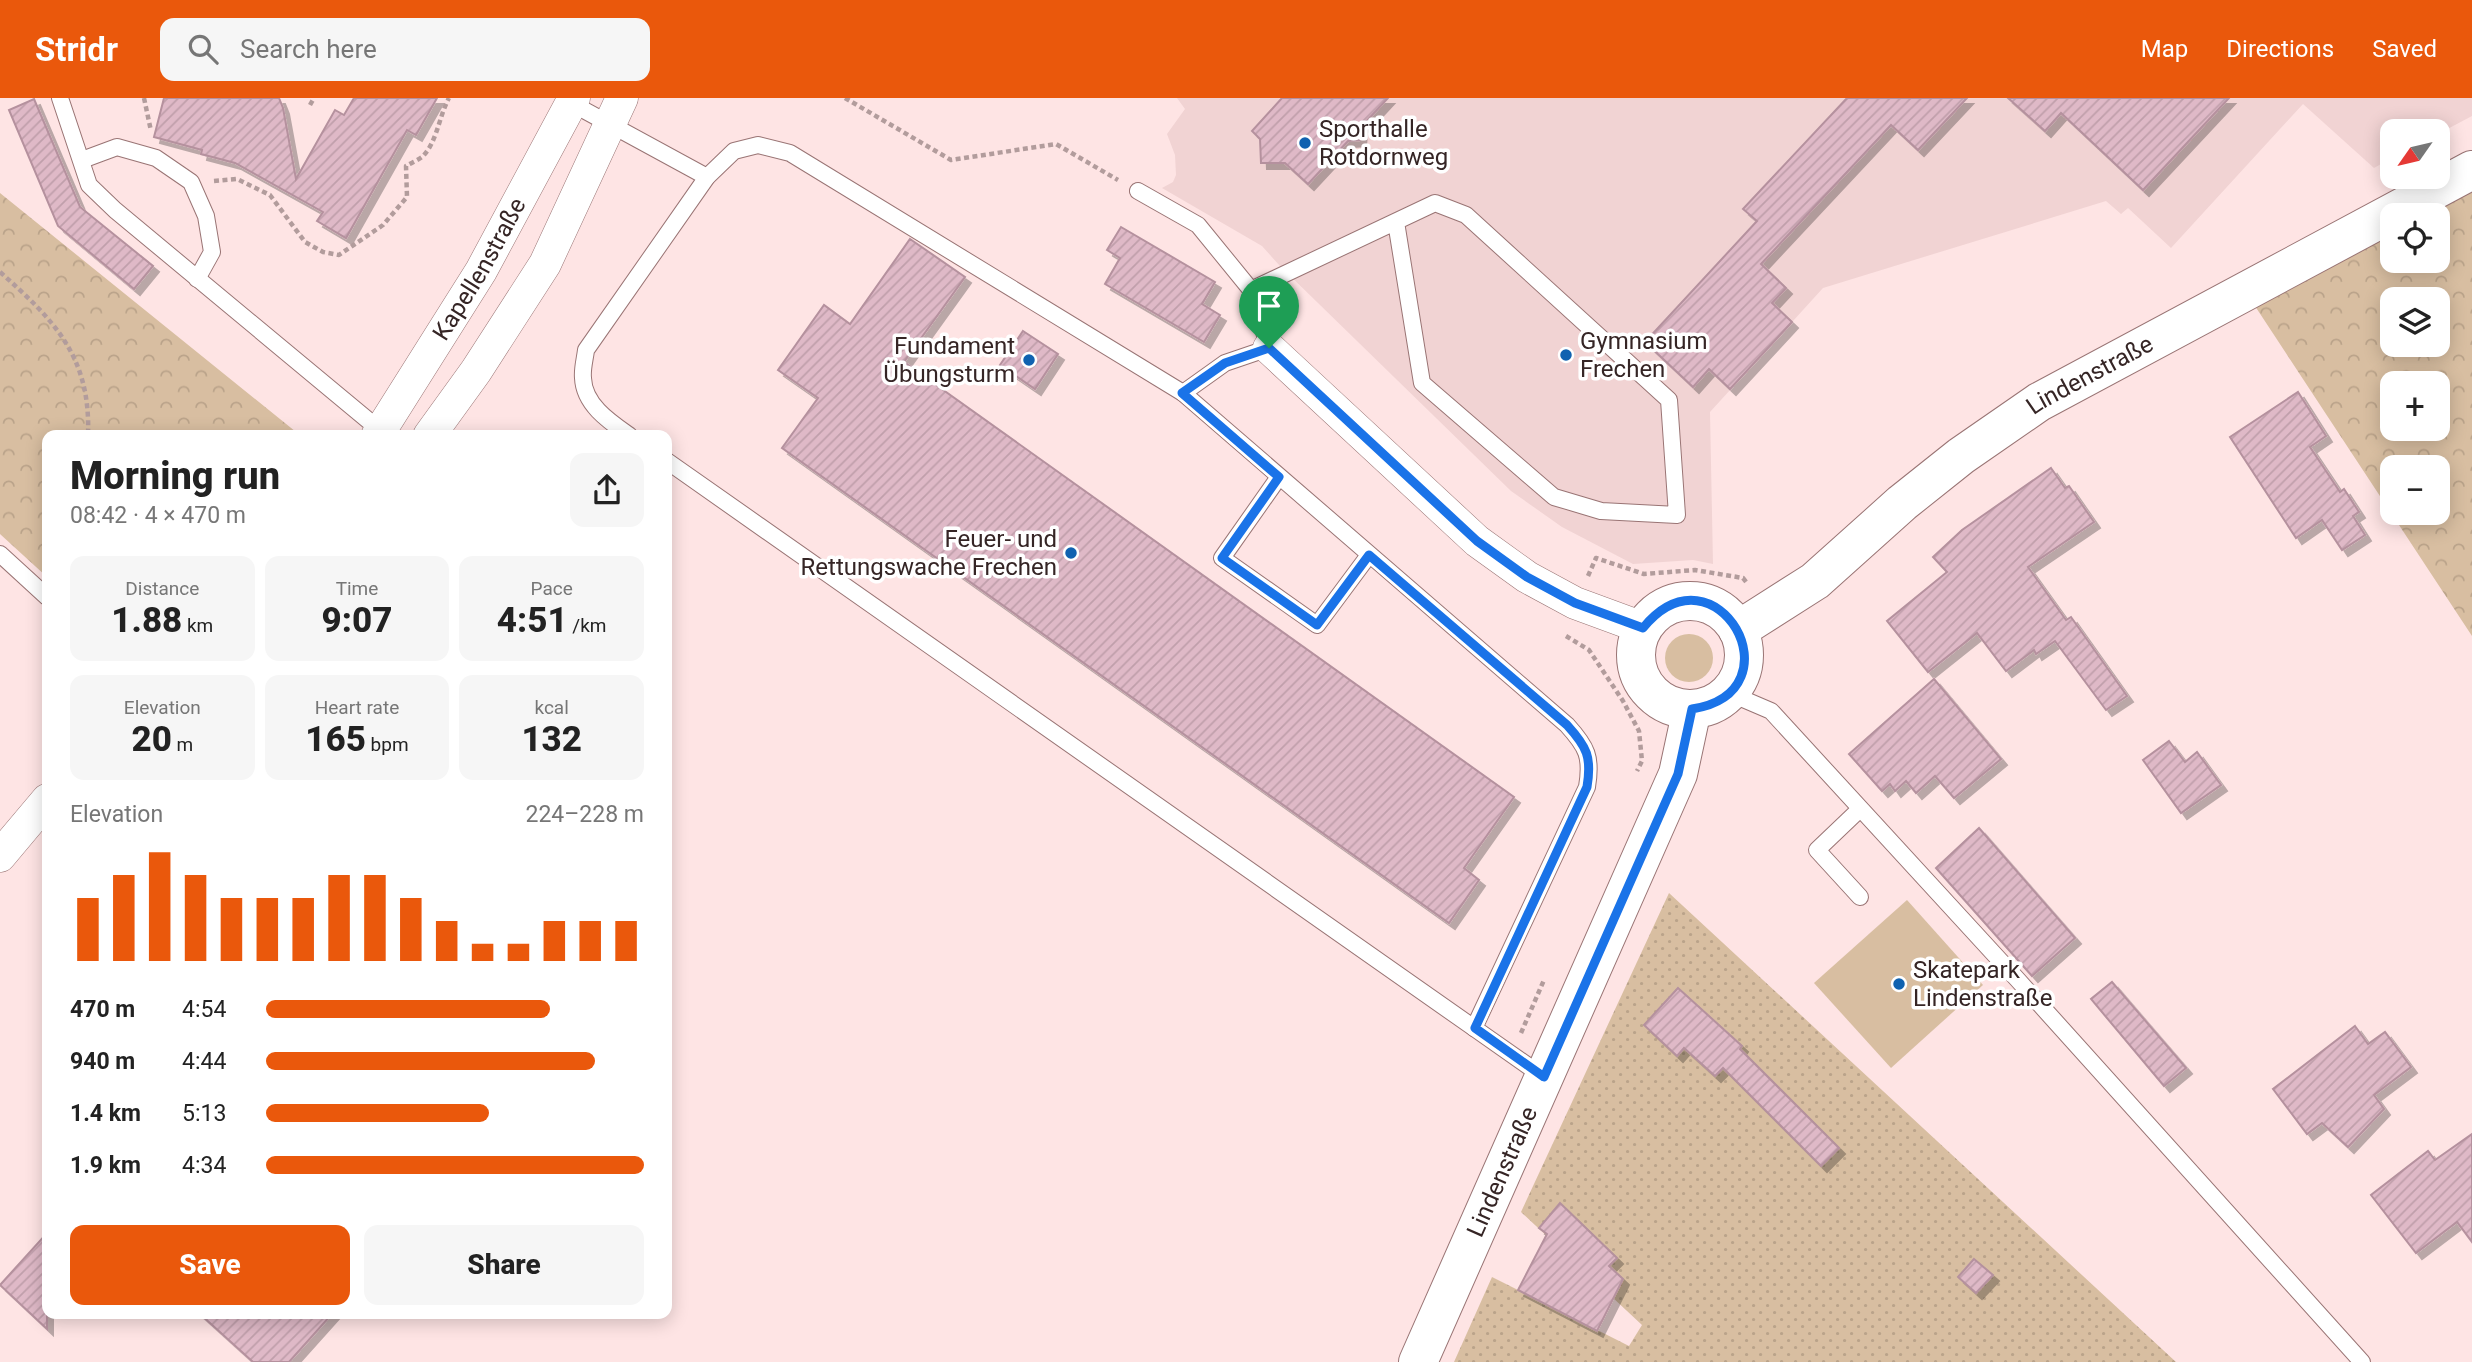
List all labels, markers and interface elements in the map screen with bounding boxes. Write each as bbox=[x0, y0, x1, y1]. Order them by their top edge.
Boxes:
search box bbox=[160, 18, 650, 81]
text: Stridr bbox=[35, 30, 118, 69]
icon: search bbox=[184, 30, 222, 68]
text: Search here bbox=[240, 34, 377, 64]
text: Map bbox=[2141, 35, 2188, 63]
text: Directions bbox=[2226, 35, 2334, 63]
text: Saved bbox=[2372, 35, 2437, 63]
place label: Sporthalle Rotdornweg bbox=[1319, 115, 1448, 171]
north arrow bbox=[2380, 119, 2450, 189]
map controls bbox=[2380, 119, 2450, 525]
marker: Sporthalle Rotdornweg bbox=[1297, 135, 1313, 151]
street label: Kapellenstraße bbox=[427, 193, 532, 345]
button: locate bbox=[2380, 203, 2450, 273]
pin bbox=[1239, 276, 1299, 348]
icon: arrive bbox=[1250, 287, 1288, 325]
button: layers bbox=[2380, 287, 2450, 357]
place label: Gymnasium Frechen bbox=[1580, 327, 1708, 383]
street label: Lindenstraße bbox=[2021, 330, 2158, 420]
place label: Fundament Übungsturm bbox=[883, 332, 1015, 388]
marker: Gymnasium Frechen bbox=[1558, 347, 1574, 363]
marker: Fundament Übungsturm bbox=[1021, 352, 1037, 368]
button: + bbox=[2380, 371, 2450, 441]
button: share bbox=[570, 453, 644, 527]
text: Morning run bbox=[70, 454, 280, 498]
button: − bbox=[2380, 455, 2450, 525]
text: 08:42 · 4 × 470 m bbox=[70, 502, 246, 529]
place label: Feuer- und Rettungswache Frechen bbox=[801, 525, 1057, 581]
marker: Feuer- und Rettungswache Frechen bbox=[1063, 545, 1079, 561]
text: Distance bbox=[125, 577, 199, 600]
text: Time bbox=[336, 577, 378, 600]
text: Pace bbox=[531, 577, 573, 600]
text: 1.88 bbox=[111, 600, 182, 641]
text: 9:07 bbox=[322, 600, 392, 641]
text: 4:51 bbox=[497, 600, 568, 641]
text: km bbox=[182, 614, 213, 637]
text: /km bbox=[568, 614, 606, 637]
text: Elevation bbox=[124, 696, 201, 719]
text: Heart rate bbox=[315, 696, 399, 719]
text: kcal bbox=[534, 696, 569, 719]
text: 20 bbox=[131, 719, 172, 760]
text: 165 bbox=[305, 719, 366, 760]
text: 132 bbox=[521, 719, 582, 760]
text: m bbox=[172, 733, 193, 756]
text: bpm bbox=[366, 733, 409, 756]
text: Elevation bbox=[70, 801, 163, 828]
text: 224–228 m bbox=[525, 801, 644, 828]
place label: Skatepark Lindenstraße bbox=[1913, 956, 2053, 1012]
marker: Skatepark Lindenstraße bbox=[1891, 976, 1907, 992]
text: 470 m bbox=[70, 996, 135, 1023]
text: 4:54 bbox=[182, 996, 226, 1023]
text: 940 m bbox=[70, 1048, 135, 1075]
text: 4:44 bbox=[182, 1048, 226, 1075]
text: 1.4 km bbox=[70, 1100, 141, 1127]
text: 5:13 bbox=[182, 1100, 226, 1127]
street label: Lindenstraße bbox=[1461, 1102, 1543, 1241]
text: 1.9 km bbox=[70, 1152, 141, 1179]
text: 4:34 bbox=[182, 1152, 226, 1179]
button: Save bbox=[70, 1225, 350, 1305]
button: Share bbox=[364, 1225, 644, 1305]

